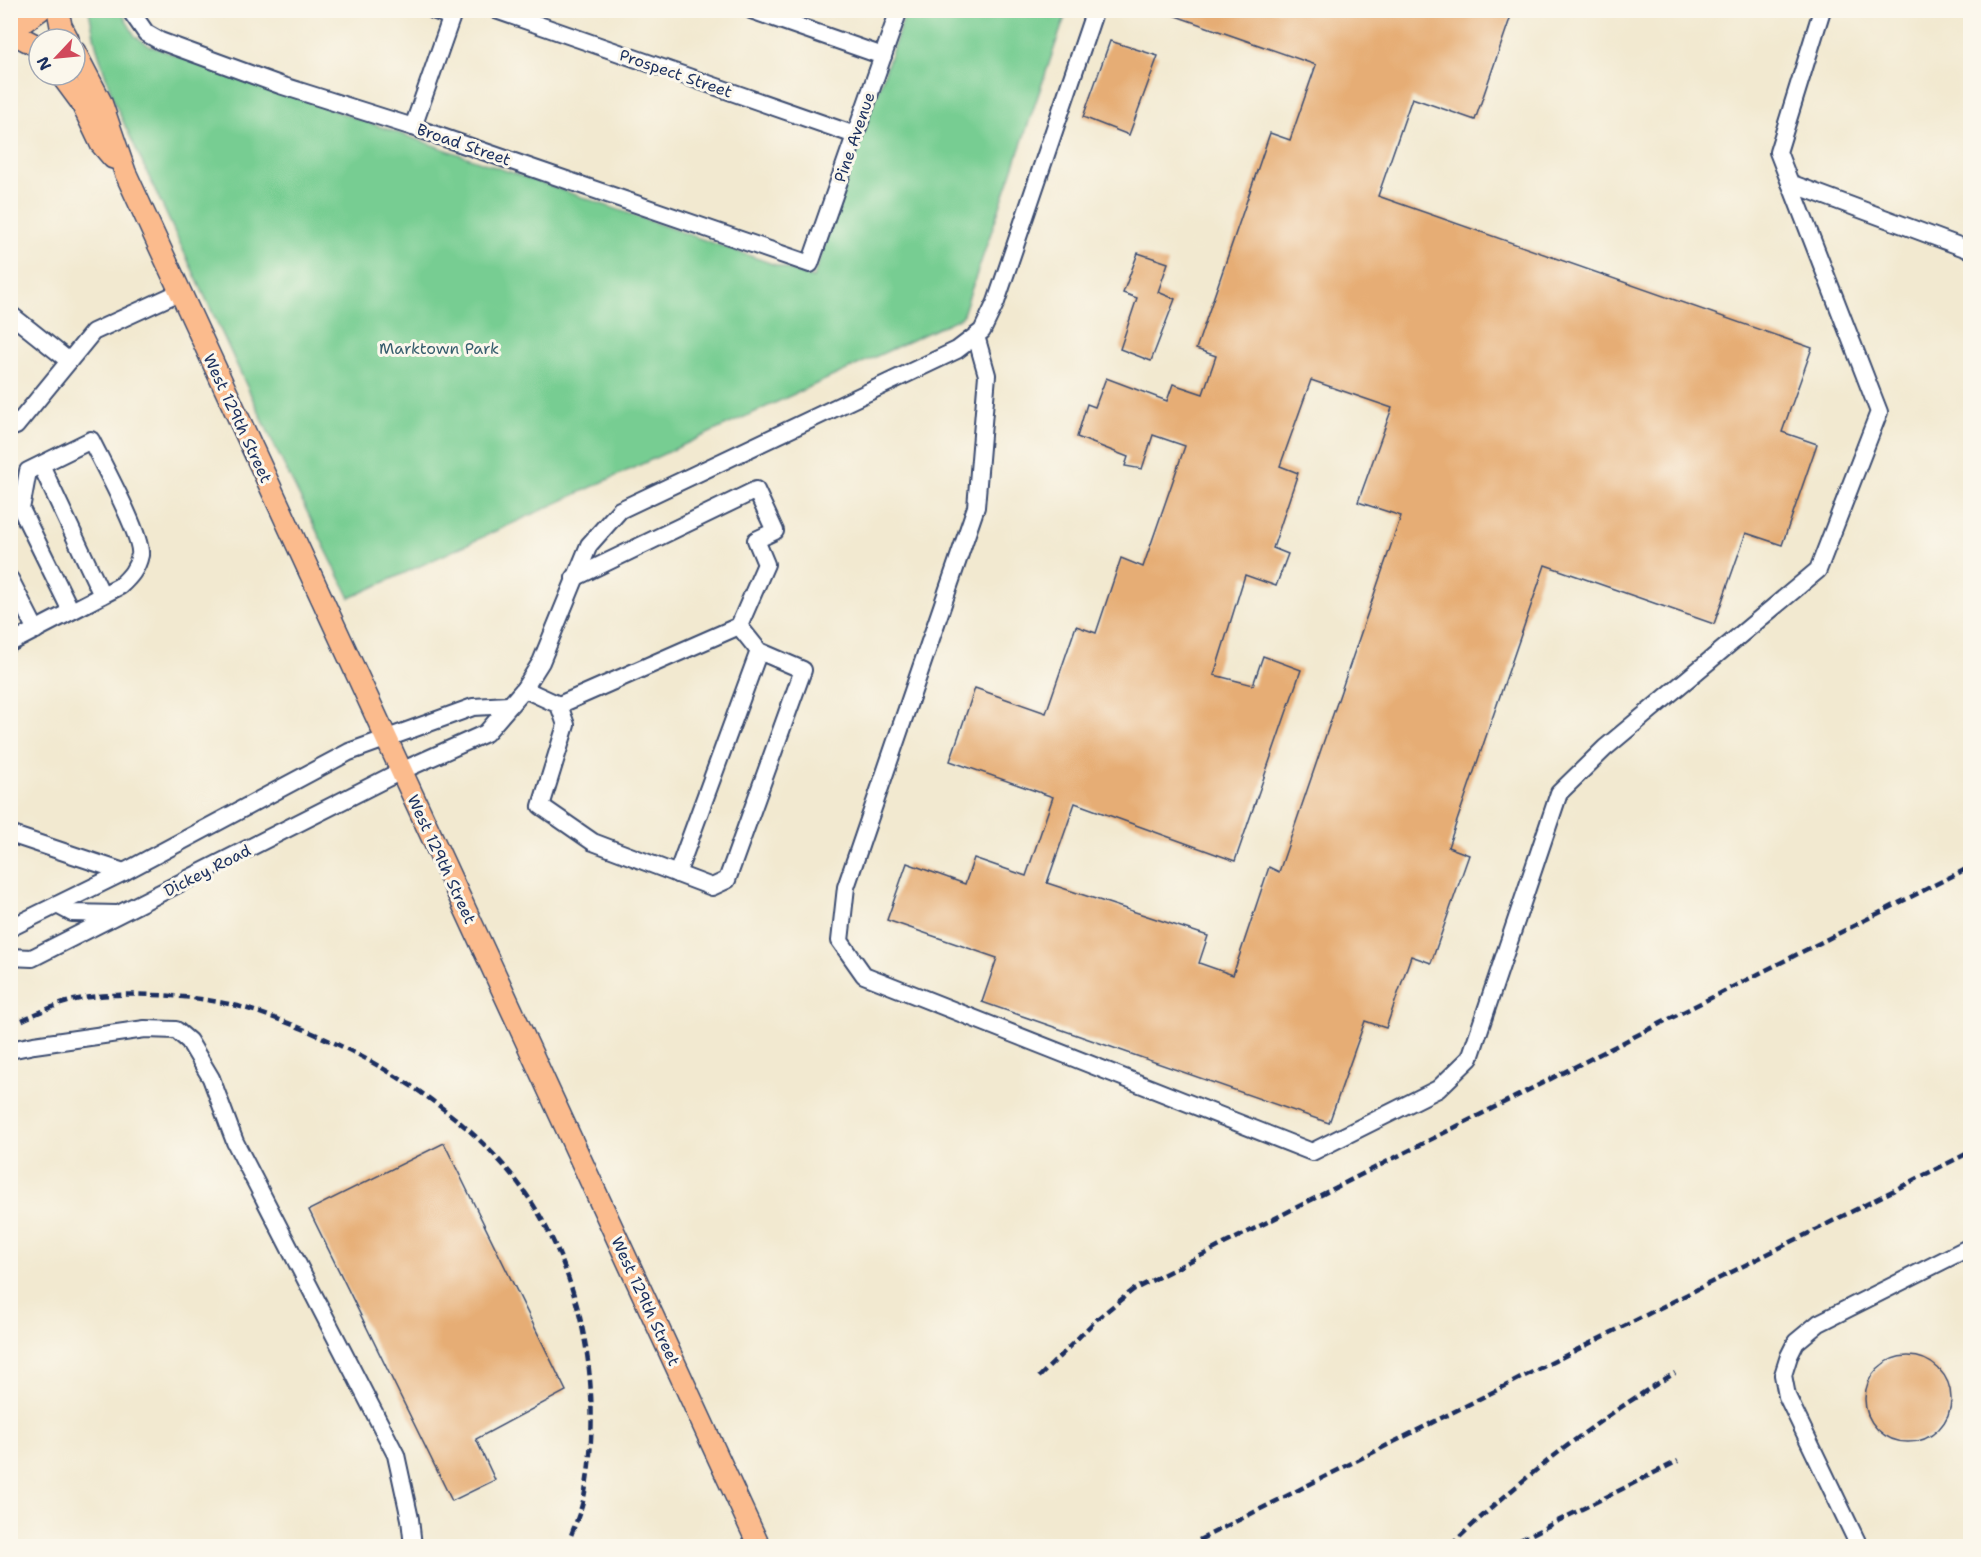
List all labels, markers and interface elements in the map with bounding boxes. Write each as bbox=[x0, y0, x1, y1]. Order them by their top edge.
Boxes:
north arrow bbox=[27, 27, 87, 87]
street label: Prospect Street bbox=[617, 44, 735, 103]
text: N bbox=[32, 53, 56, 74]
street label: Pine Avenue bbox=[829, 89, 880, 185]
street label: Broad Street bbox=[414, 119, 514, 170]
park label: Marktown Park bbox=[379, 338, 499, 359]
street label: West 129th Street bbox=[198, 350, 277, 486]
street label: West 129th Street bbox=[402, 791, 481, 927]
street label: Dickey Road bbox=[160, 840, 254, 901]
street label: West 129th Street bbox=[606, 1233, 685, 1369]

